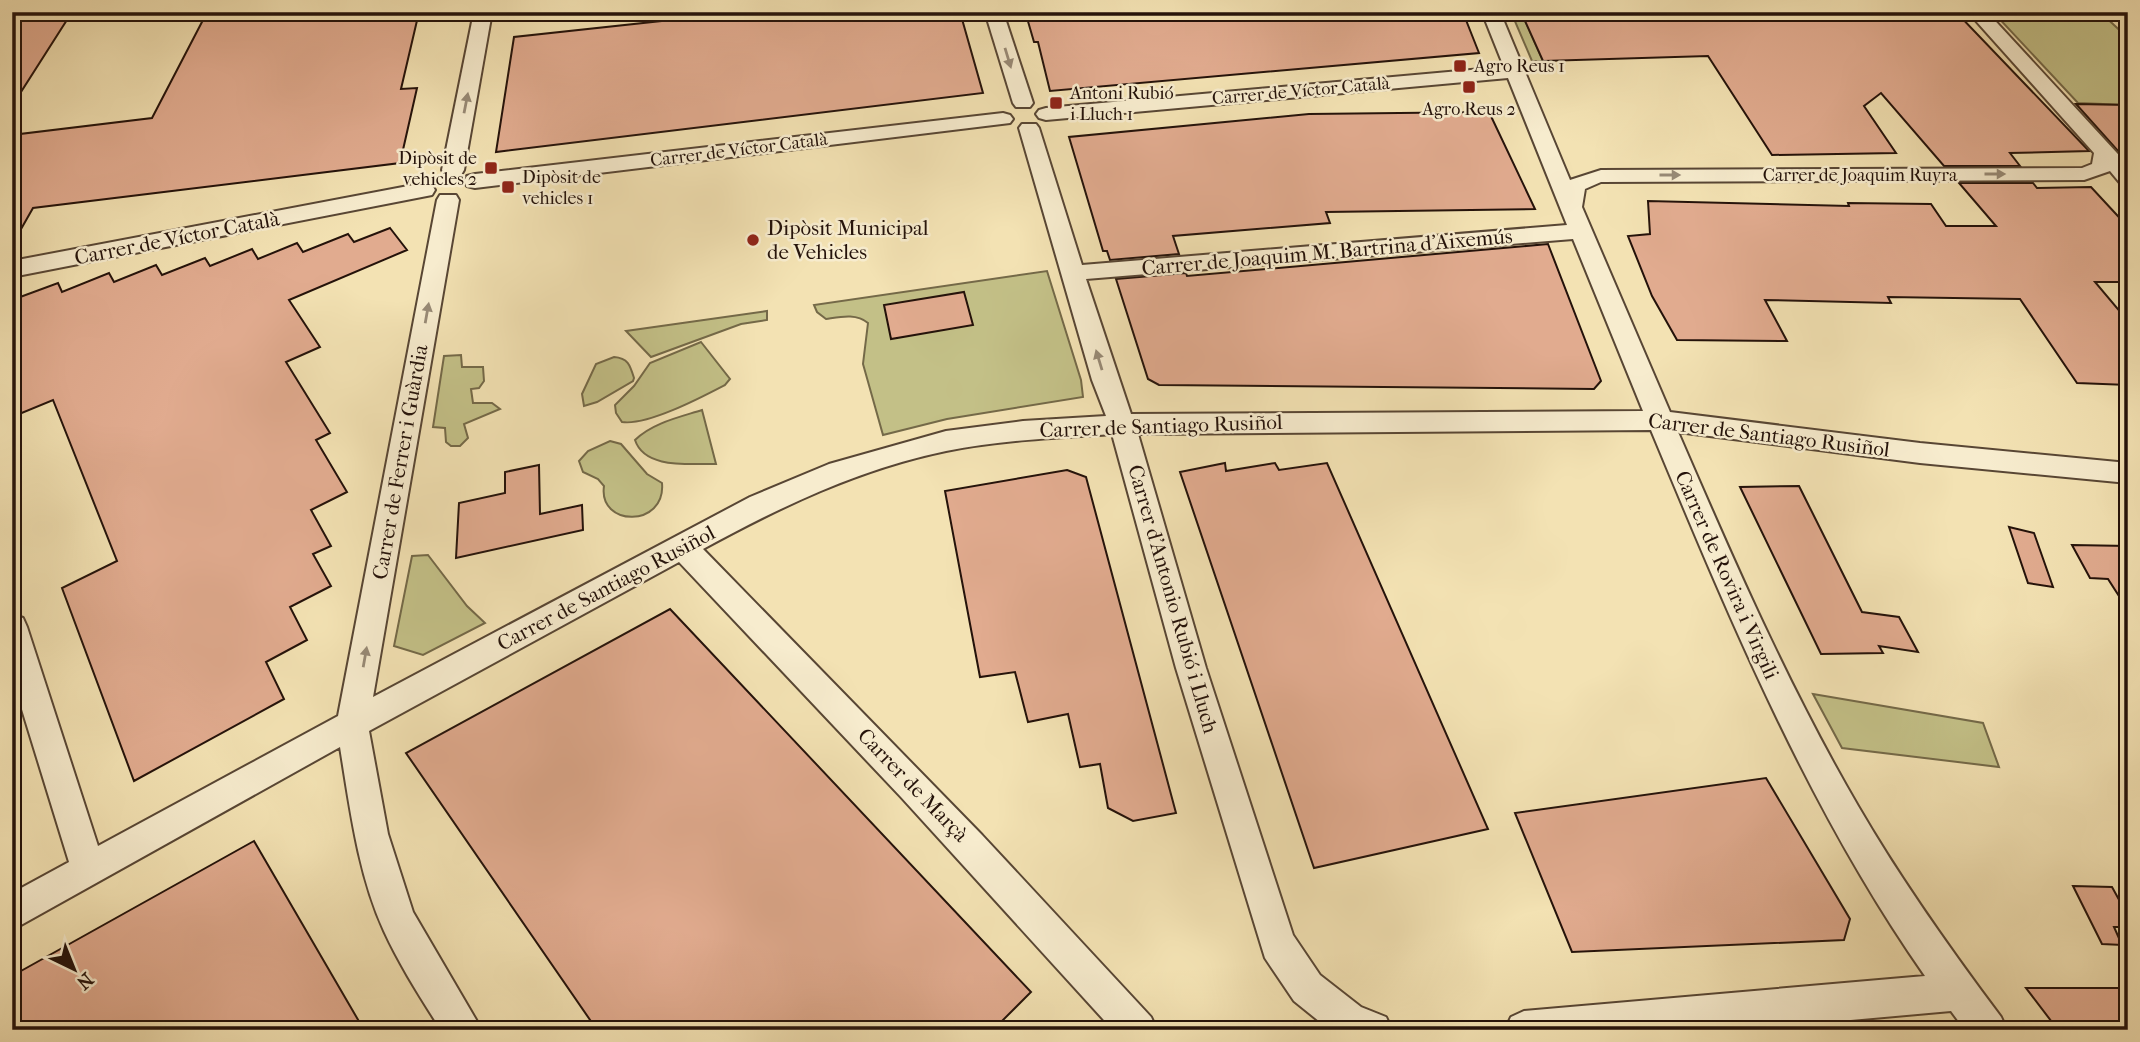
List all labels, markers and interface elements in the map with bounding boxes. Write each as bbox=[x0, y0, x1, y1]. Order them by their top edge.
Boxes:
one-way arrow bbox=[1004, 47, 1014, 68]
place label: Agro Reus 1 bbox=[1473, 56, 1565, 77]
marker: Agro Reus 1 bbox=[1452, 58, 1468, 74]
street label: Carrer de Víctor Català bbox=[1211, 73, 1392, 109]
marker: Agro Reus 2 bbox=[1461, 79, 1477, 95]
place label: Antoni Rubió i Lluch 1 bbox=[1069, 83, 1174, 125]
one-way arrow bbox=[461, 92, 472, 114]
marker: Antoni Rubió i Lluch 1 bbox=[1048, 95, 1064, 111]
place label: Agro Reus 2 bbox=[1421, 99, 1516, 120]
street label: Carrer de Víctor Català bbox=[649, 129, 830, 171]
place label: Dipòsit de vehicles 2 bbox=[398, 148, 477, 190]
marker: Dipòsit de vehicles 2 bbox=[483, 160, 499, 176]
street label: Carrer de Joaquim Ruyra bbox=[1763, 165, 1958, 186]
place label: Dipòsit de vehicles 1 bbox=[522, 167, 601, 209]
one-way arrow bbox=[1984, 168, 2006, 180]
one-way arrow bbox=[1659, 170, 1681, 181]
marker: Dipòsit de vehicles 1 bbox=[500, 179, 516, 195]
street label: Carrer de Víctor Català bbox=[72, 206, 282, 270]
place label: Dipòsit Municipal de Vehicles bbox=[767, 216, 929, 264]
street label: Carrer de Joaquim M. Bartrina d'Aixemús bbox=[1140, 224, 1514, 280]
marker: Dipòsit Municipal de Vehicles bbox=[745, 232, 761, 248]
one-way arrow bbox=[422, 302, 433, 324]
street label: Carrer de Ferrer i Guàrdia bbox=[368, 342, 433, 581]
one-way arrow bbox=[1093, 349, 1103, 370]
street label: Carrer de Santiago Rusiñol bbox=[1647, 408, 1891, 462]
street label: Carrer de Santiago Rusiñol bbox=[1039, 410, 1283, 442]
street label: Carrer d'Antonio Rubió i Lluch bbox=[1123, 462, 1223, 736]
street label: Carrer de Rovira i Virgili bbox=[1670, 467, 1784, 683]
street label: Carrer de Santiago Rusiñol bbox=[493, 520, 719, 656]
one-way arrow bbox=[359, 646, 370, 668]
street label: Carrer de Marçà bbox=[853, 723, 973, 847]
north arrow bbox=[38, 934, 108, 1004]
text: N bbox=[72, 968, 98, 994]

